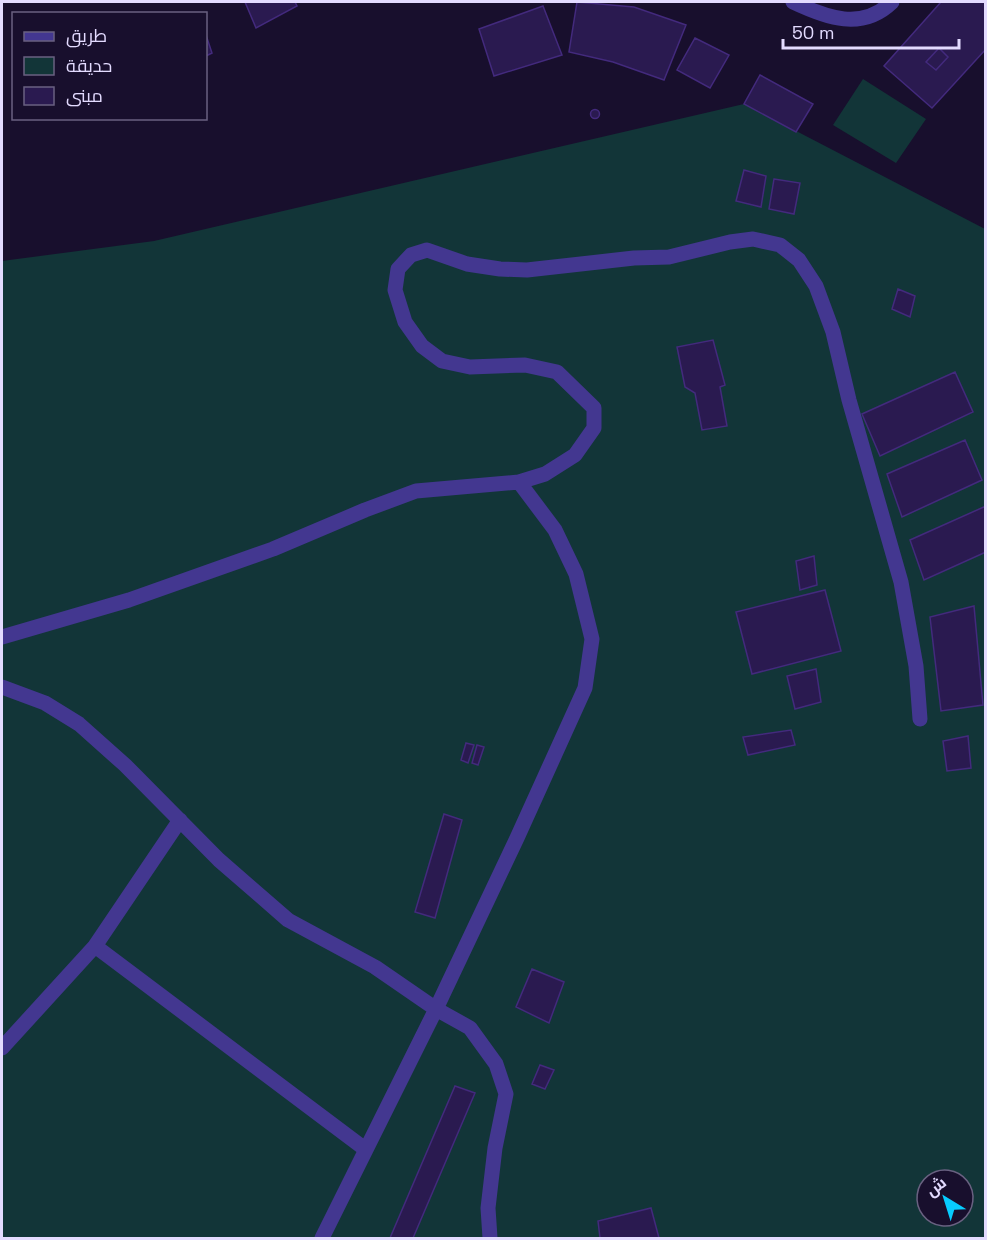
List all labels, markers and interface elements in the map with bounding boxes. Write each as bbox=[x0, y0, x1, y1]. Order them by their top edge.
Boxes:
legend bbox=[12, 12, 207, 120]
scale bar bbox=[783, 12, 958, 50]
text: 50 m bbox=[792, 21, 834, 44]
text: طريق bbox=[66, 24, 107, 48]
text: حديقة bbox=[66, 54, 112, 77]
text: مبنى bbox=[66, 84, 103, 107]
north arrow bbox=[915, 1168, 975, 1228]
text: ش bbox=[922, 1172, 951, 1201]

